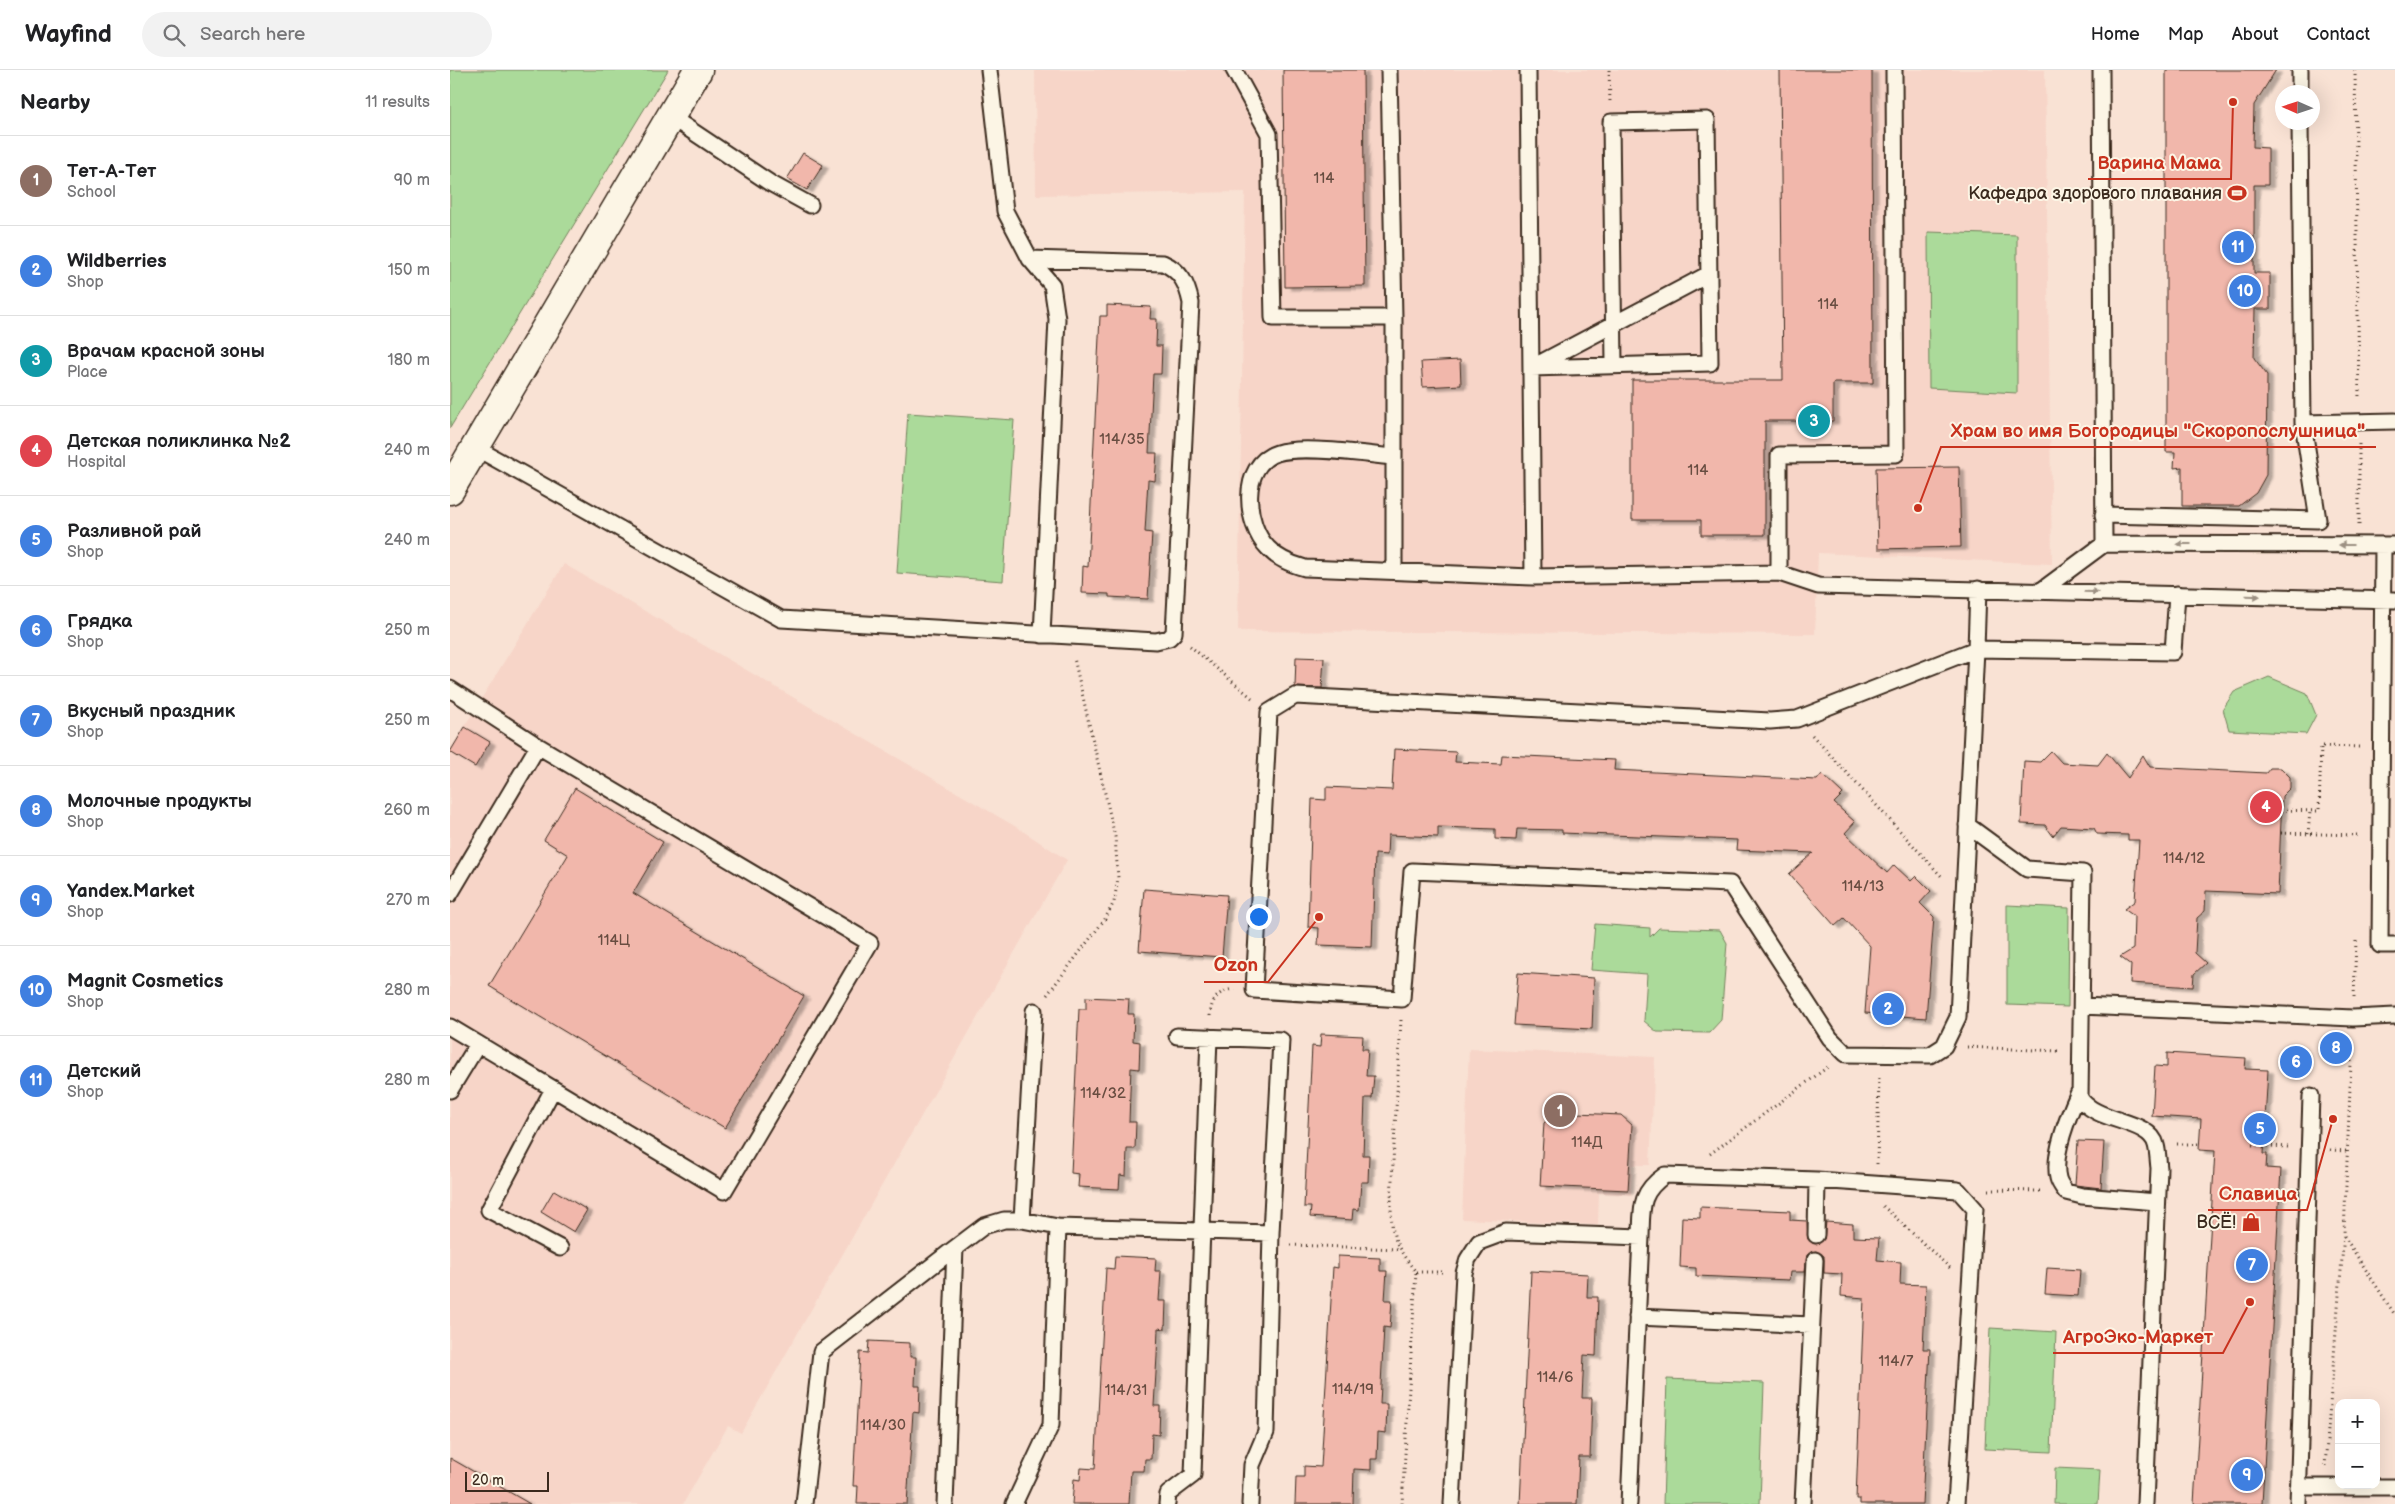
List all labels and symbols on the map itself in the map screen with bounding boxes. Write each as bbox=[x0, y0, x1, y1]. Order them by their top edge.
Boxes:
north arrow bbox=[2275, 85, 2320, 130]
callout: Варина Мама bbox=[2088, 145, 2231, 179]
text: Варина Мама bbox=[2097, 152, 2221, 175]
house number: 114 bbox=[1314, 169, 1334, 188]
sports icon: Кафедра здорового плавания bbox=[2226, 182, 2248, 204]
place label: Кафедра здорового плавания bbox=[1968, 183, 2222, 204]
pin: 11 bbox=[2222, 228, 2254, 266]
pin: 10 bbox=[2229, 272, 2261, 310]
house number: 114 bbox=[1818, 295, 1838, 314]
pin: 3 bbox=[1798, 402, 1830, 440]
callout: Храм во имя Богородицы "Скоропослушница" bbox=[1941, 413, 2376, 447]
text: Храм во имя Богородицы "Скоропослушница" bbox=[1950, 420, 2365, 443]
house number: 114/35 bbox=[1099, 430, 1145, 449]
house number: 114 bbox=[1688, 461, 1708, 480]
one-way arrow bbox=[2176, 540, 2192, 548]
one-way arrow bbox=[2338, 541, 2354, 549]
one-way arrow bbox=[2083, 588, 2099, 596]
one-way arrow bbox=[2245, 592, 2261, 600]
pin: 4 bbox=[2250, 788, 2282, 826]
house number: 114/12 bbox=[2163, 849, 2205, 868]
house number: 114/13 bbox=[1842, 877, 1884, 896]
your location bbox=[1246, 904, 1272, 930]
house number: 114Ц bbox=[598, 931, 631, 950]
callout: Ozon bbox=[1204, 948, 1268, 982]
text: Ozon bbox=[1214, 954, 1258, 977]
pin: 2 bbox=[1872, 990, 1904, 1028]
pin: 8 bbox=[2320, 1029, 2352, 1067]
pin: 6 bbox=[2280, 1043, 2312, 1081]
house number: 114/32 bbox=[1080, 1084, 1126, 1103]
pin: 1 bbox=[1544, 1092, 1576, 1130]
pin: 5 bbox=[2244, 1110, 2276, 1148]
house number: 114Д bbox=[1571, 1133, 1603, 1152]
callout: Славица bbox=[2208, 1176, 2307, 1210]
text: Славица bbox=[2219, 1183, 2298, 1206]
place label: ВСЁ! bbox=[2196, 1211, 2236, 1233]
shop icon: ВСЁ! bbox=[2240, 1211, 2262, 1233]
pin: 7 bbox=[2236, 1246, 2268, 1284]
callout: АгроЭко-Маркет bbox=[2053, 1319, 2223, 1353]
text: АгроЭко-Маркет bbox=[2062, 1326, 2213, 1349]
house number: 114/7 bbox=[1879, 1352, 1914, 1371]
house number: 114/6 bbox=[1537, 1368, 1573, 1387]
house number: 114/19 bbox=[1332, 1380, 1374, 1399]
house number: 114/31 bbox=[1105, 1381, 1147, 1400]
house number: 114/30 bbox=[860, 1416, 906, 1435]
pin: 9 bbox=[2231, 1456, 2263, 1494]
scale bar bbox=[465, 1469, 549, 1492]

